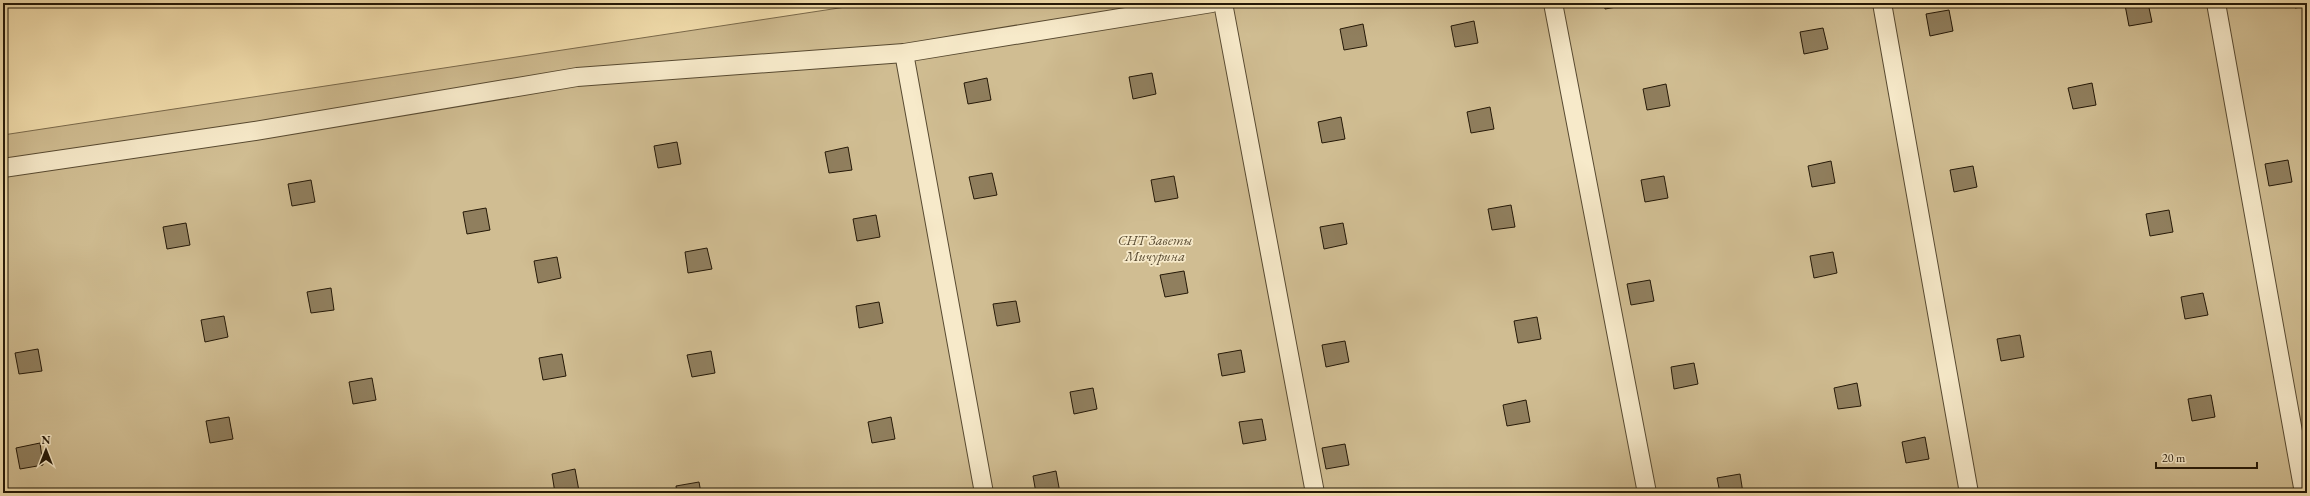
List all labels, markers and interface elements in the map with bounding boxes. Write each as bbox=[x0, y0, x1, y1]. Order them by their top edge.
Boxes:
park label: СНТ Заветы Мичурина bbox=[1118, 231, 1193, 265]
north arrow bbox=[26, 430, 66, 470]
text: N bbox=[42, 433, 51, 447]
scale bar bbox=[2156, 444, 2257, 470]
text: 20 m bbox=[2162, 450, 2186, 466]

